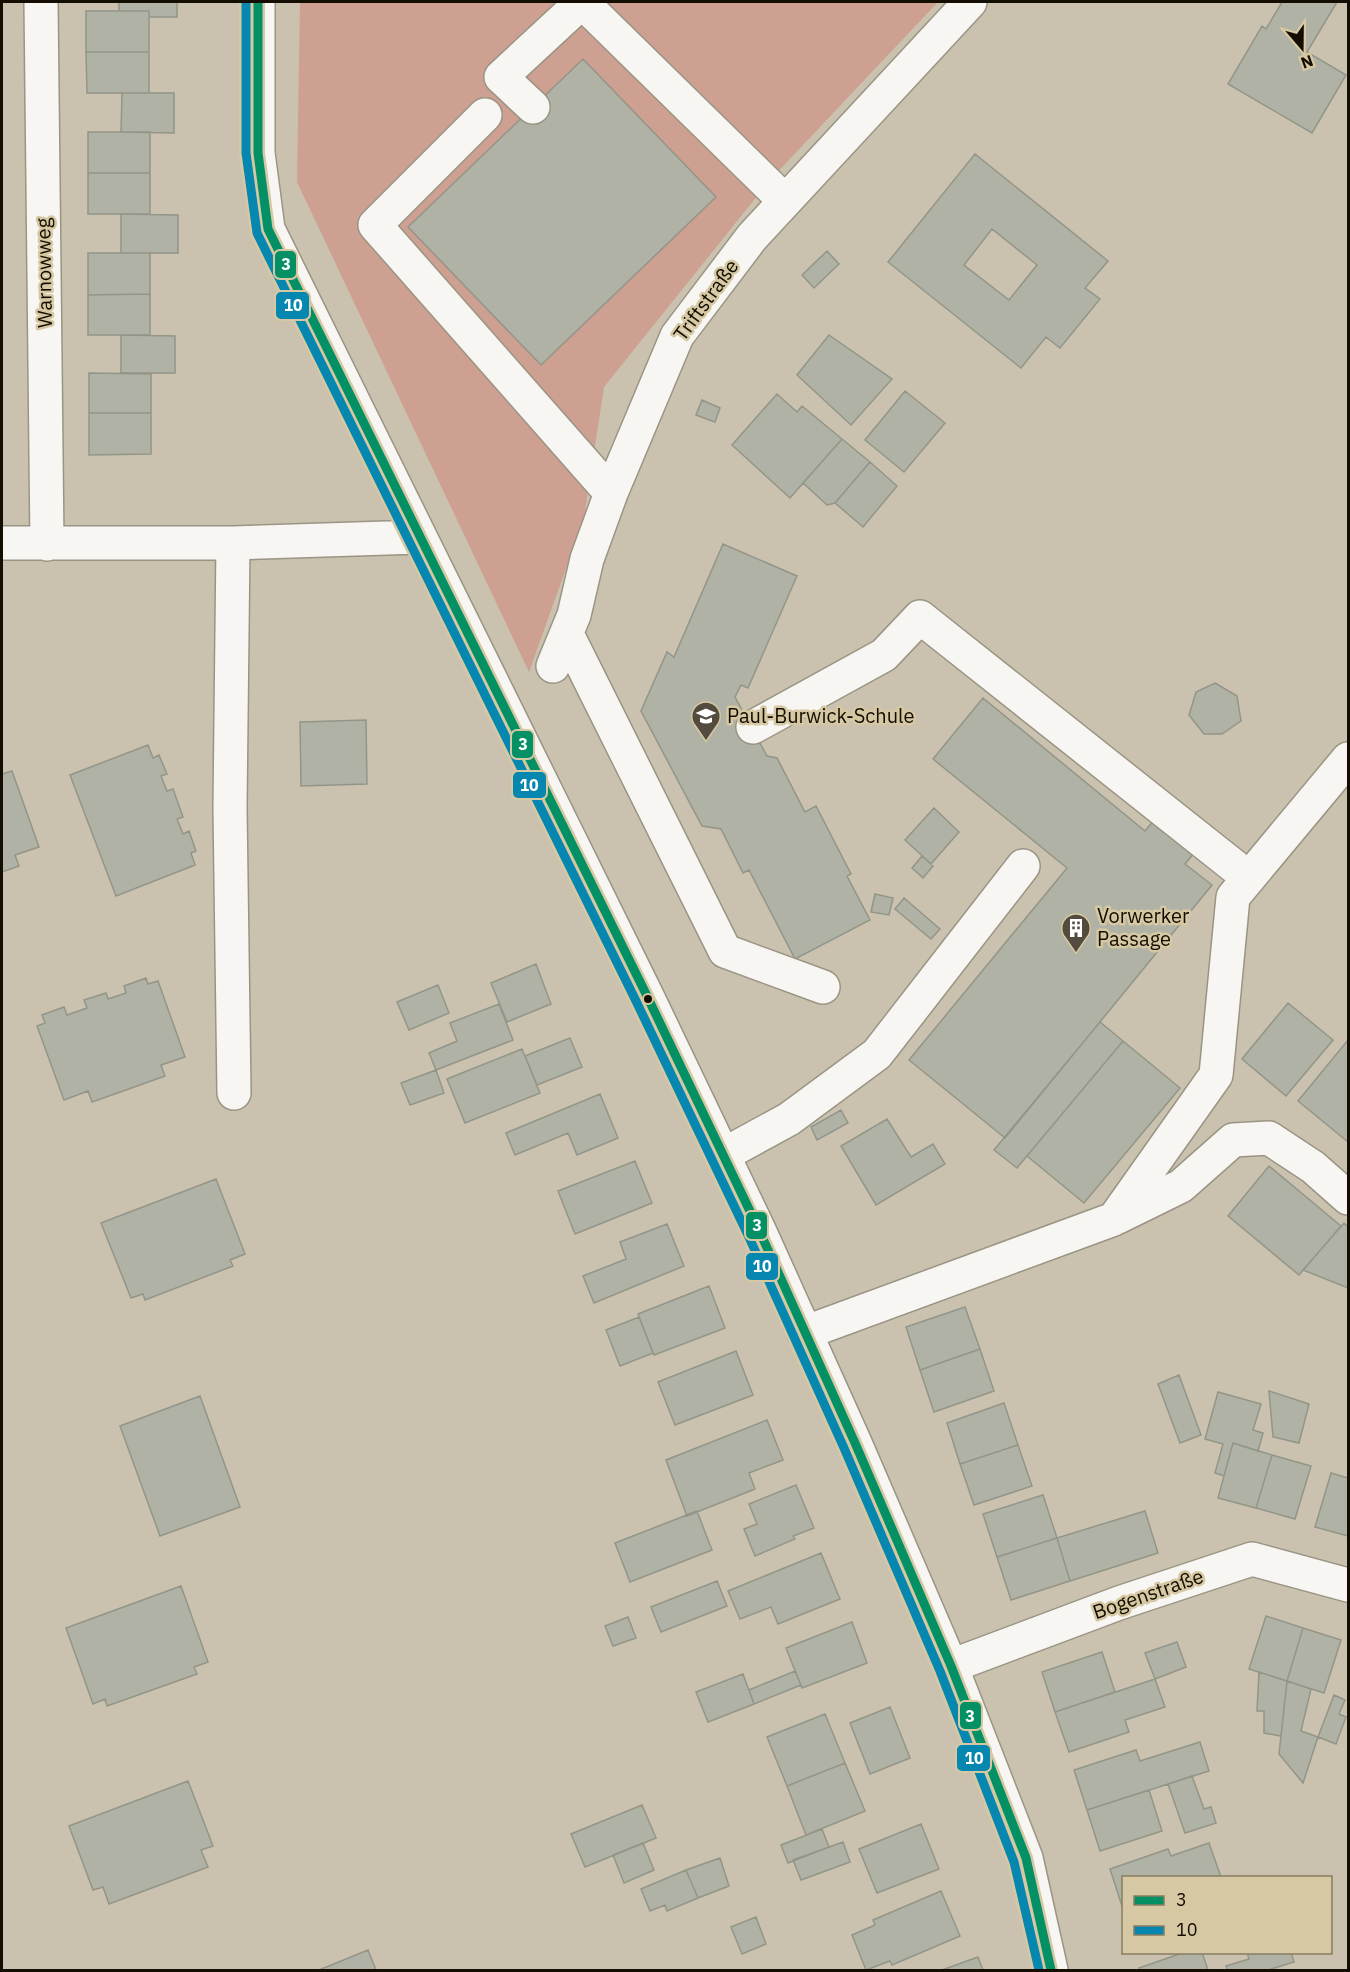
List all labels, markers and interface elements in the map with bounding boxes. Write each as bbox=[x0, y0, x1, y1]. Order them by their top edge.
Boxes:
north arrow bbox=[1272, 18, 1332, 78]
text: N bbox=[1298, 51, 1316, 73]
street label: Warnowweg bbox=[29, 217, 58, 328]
line badge: 3 bbox=[274, 250, 297, 279]
street label: Triftstraße bbox=[667, 253, 744, 346]
text: 3 bbox=[281, 254, 291, 274]
line badge: 10 bbox=[275, 291, 310, 320]
text: 10 bbox=[283, 295, 303, 315]
school or university icon: Paul-Burwick-Schule bbox=[690, 700, 722, 742]
place label: Paul-Burwick-Schule bbox=[727, 702, 915, 729]
line badge: 3 bbox=[511, 730, 534, 759]
text: 3 bbox=[518, 734, 528, 754]
line badge: 10 bbox=[512, 771, 547, 799]
text: 10 bbox=[519, 775, 539, 795]
place label: Vorwerker Passage bbox=[1097, 902, 1189, 952]
building icon: Vorwerker Passage bbox=[1060, 912, 1092, 954]
unlabelled marker bbox=[642, 993, 654, 1005]
line badge: 3 bbox=[745, 1211, 768, 1240]
text: 3 bbox=[752, 1215, 762, 1235]
line badge: 10 bbox=[745, 1252, 779, 1281]
text: 10 bbox=[752, 1256, 772, 1276]
street label: Bogenstraße bbox=[1089, 1562, 1207, 1625]
line badge: 3 bbox=[959, 1701, 982, 1730]
text: 3 bbox=[965, 1706, 975, 1726]
line badge: 10 bbox=[956, 1744, 991, 1772]
text: 10 bbox=[964, 1748, 984, 1768]
legend bbox=[1122, 1876, 1332, 1954]
text: 3 bbox=[1176, 1888, 1187, 1911]
text: 10 bbox=[1176, 1918, 1198, 1941]

